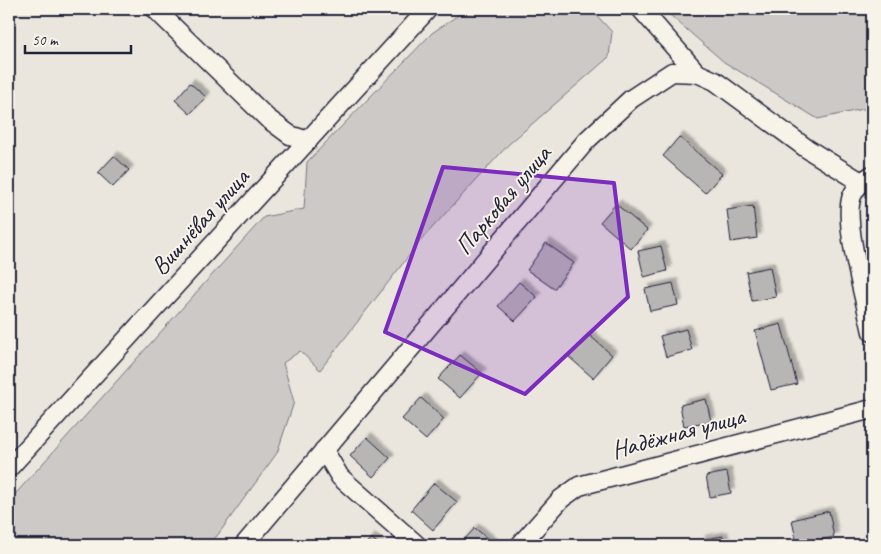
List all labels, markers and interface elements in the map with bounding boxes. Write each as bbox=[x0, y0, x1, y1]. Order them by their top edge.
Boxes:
scale bar bbox=[25, 22, 131, 54]
text: 50 m bbox=[32, 31, 59, 50]
street label: Парковая улица bbox=[448, 137, 559, 261]
street label: Вишнёвая улица bbox=[144, 161, 258, 282]
street label: Надёжная улица bbox=[608, 399, 750, 466]

